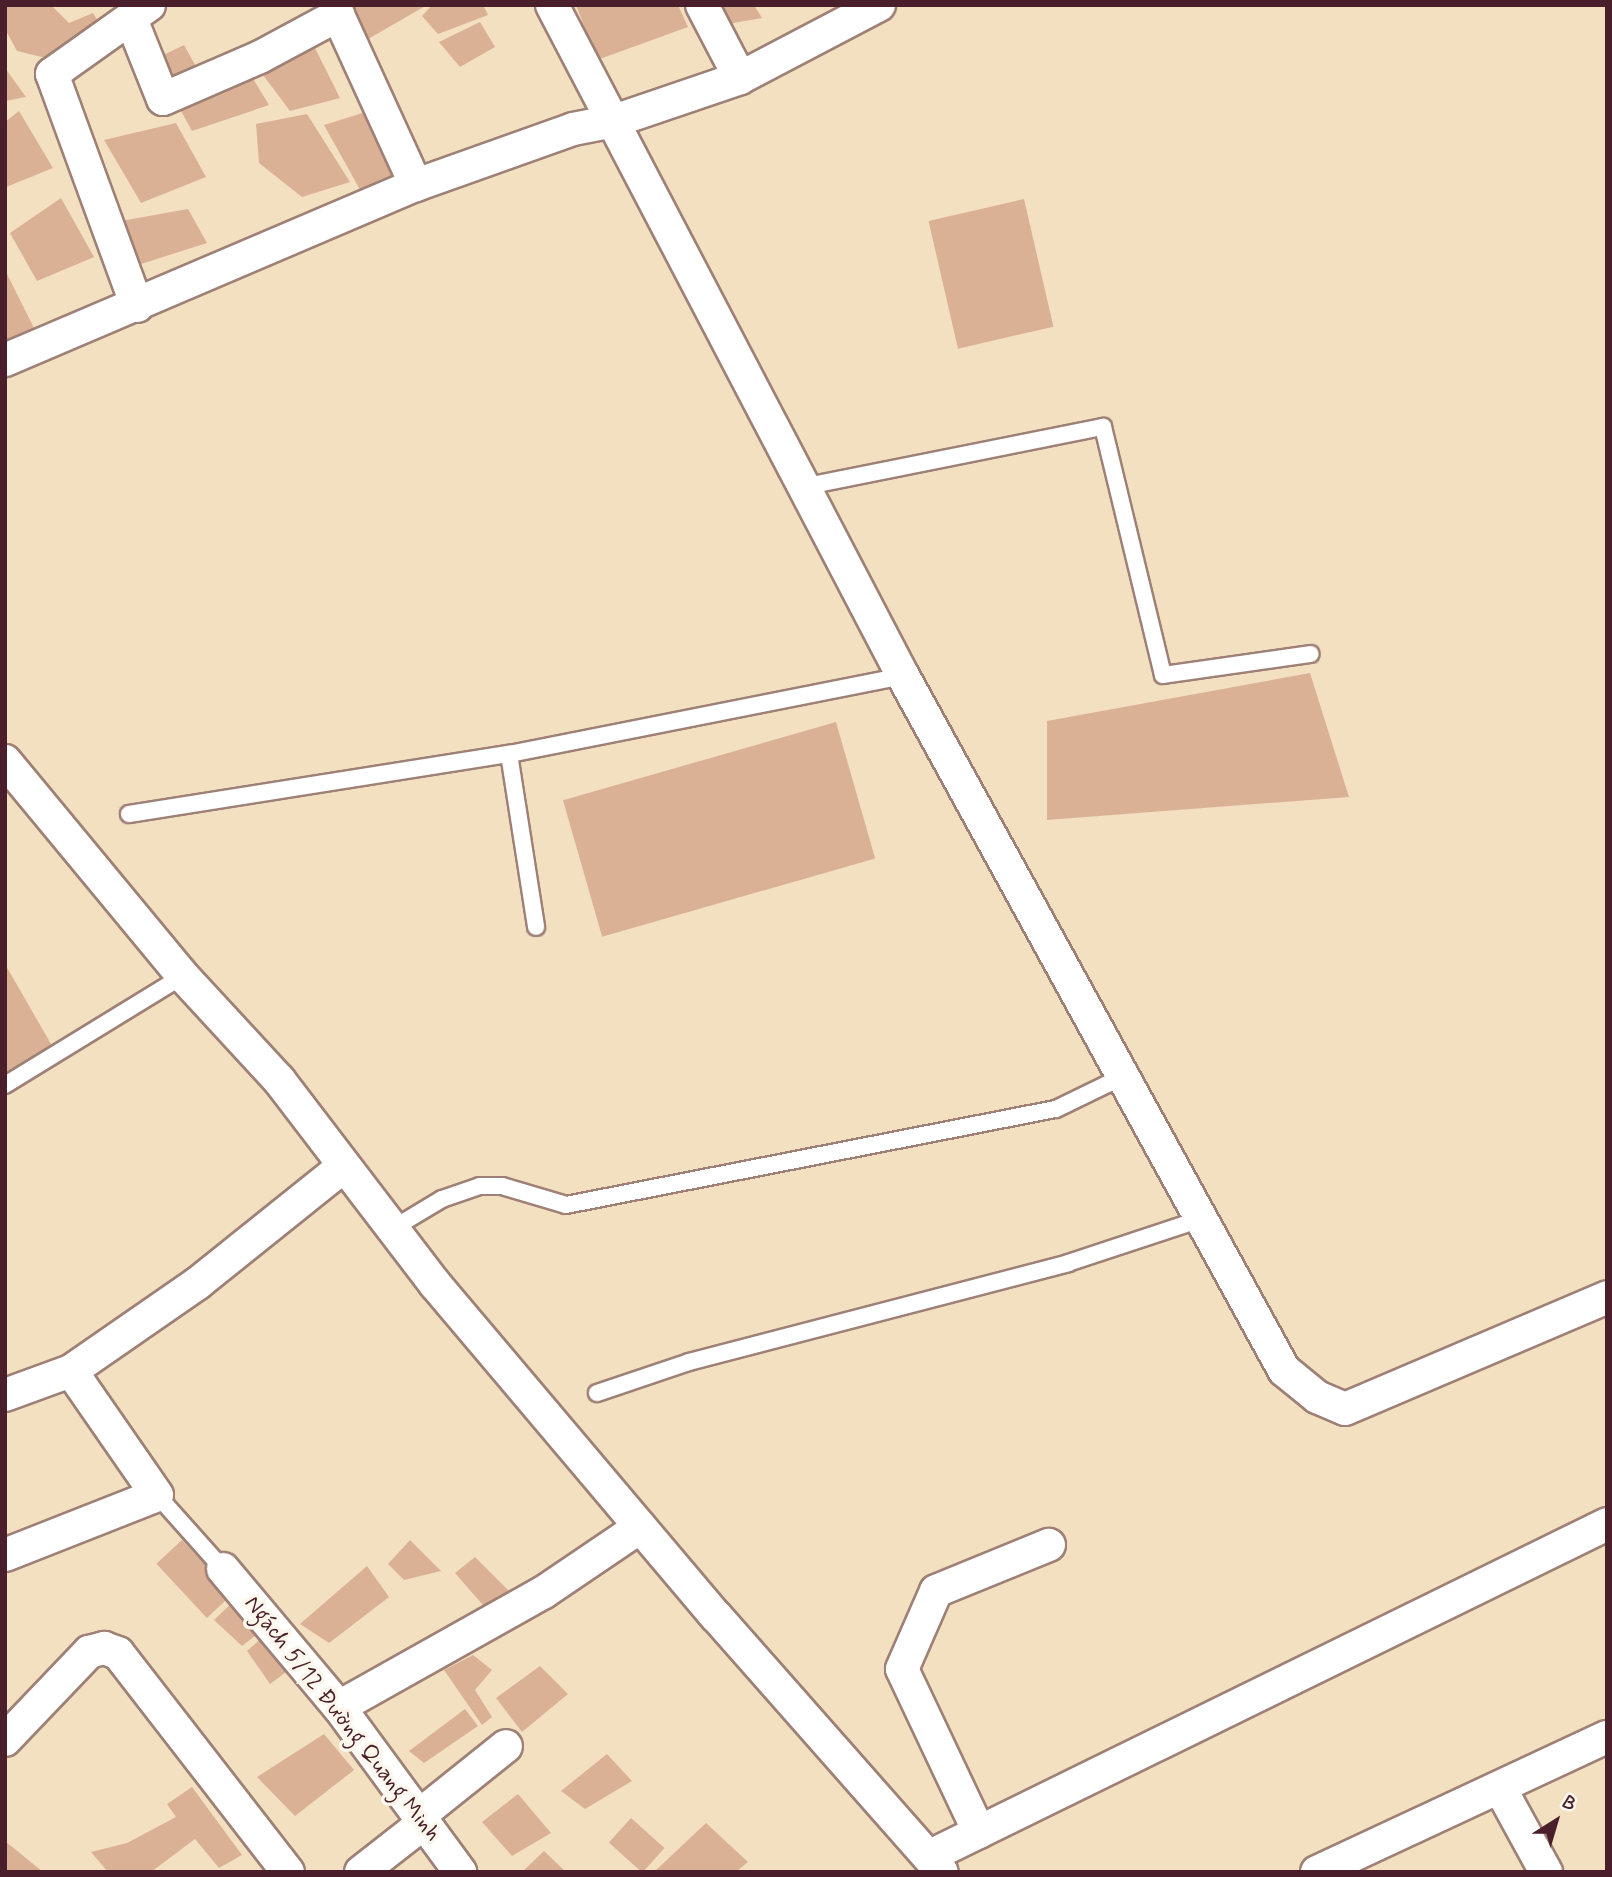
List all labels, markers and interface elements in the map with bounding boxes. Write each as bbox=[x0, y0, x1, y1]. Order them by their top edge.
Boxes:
street label: Ngách 5/12 Đường Quang Minh bbox=[237, 1590, 447, 1848]
north arrow bbox=[1521, 1786, 1591, 1856]
text: B bbox=[1557, 1790, 1581, 1817]

